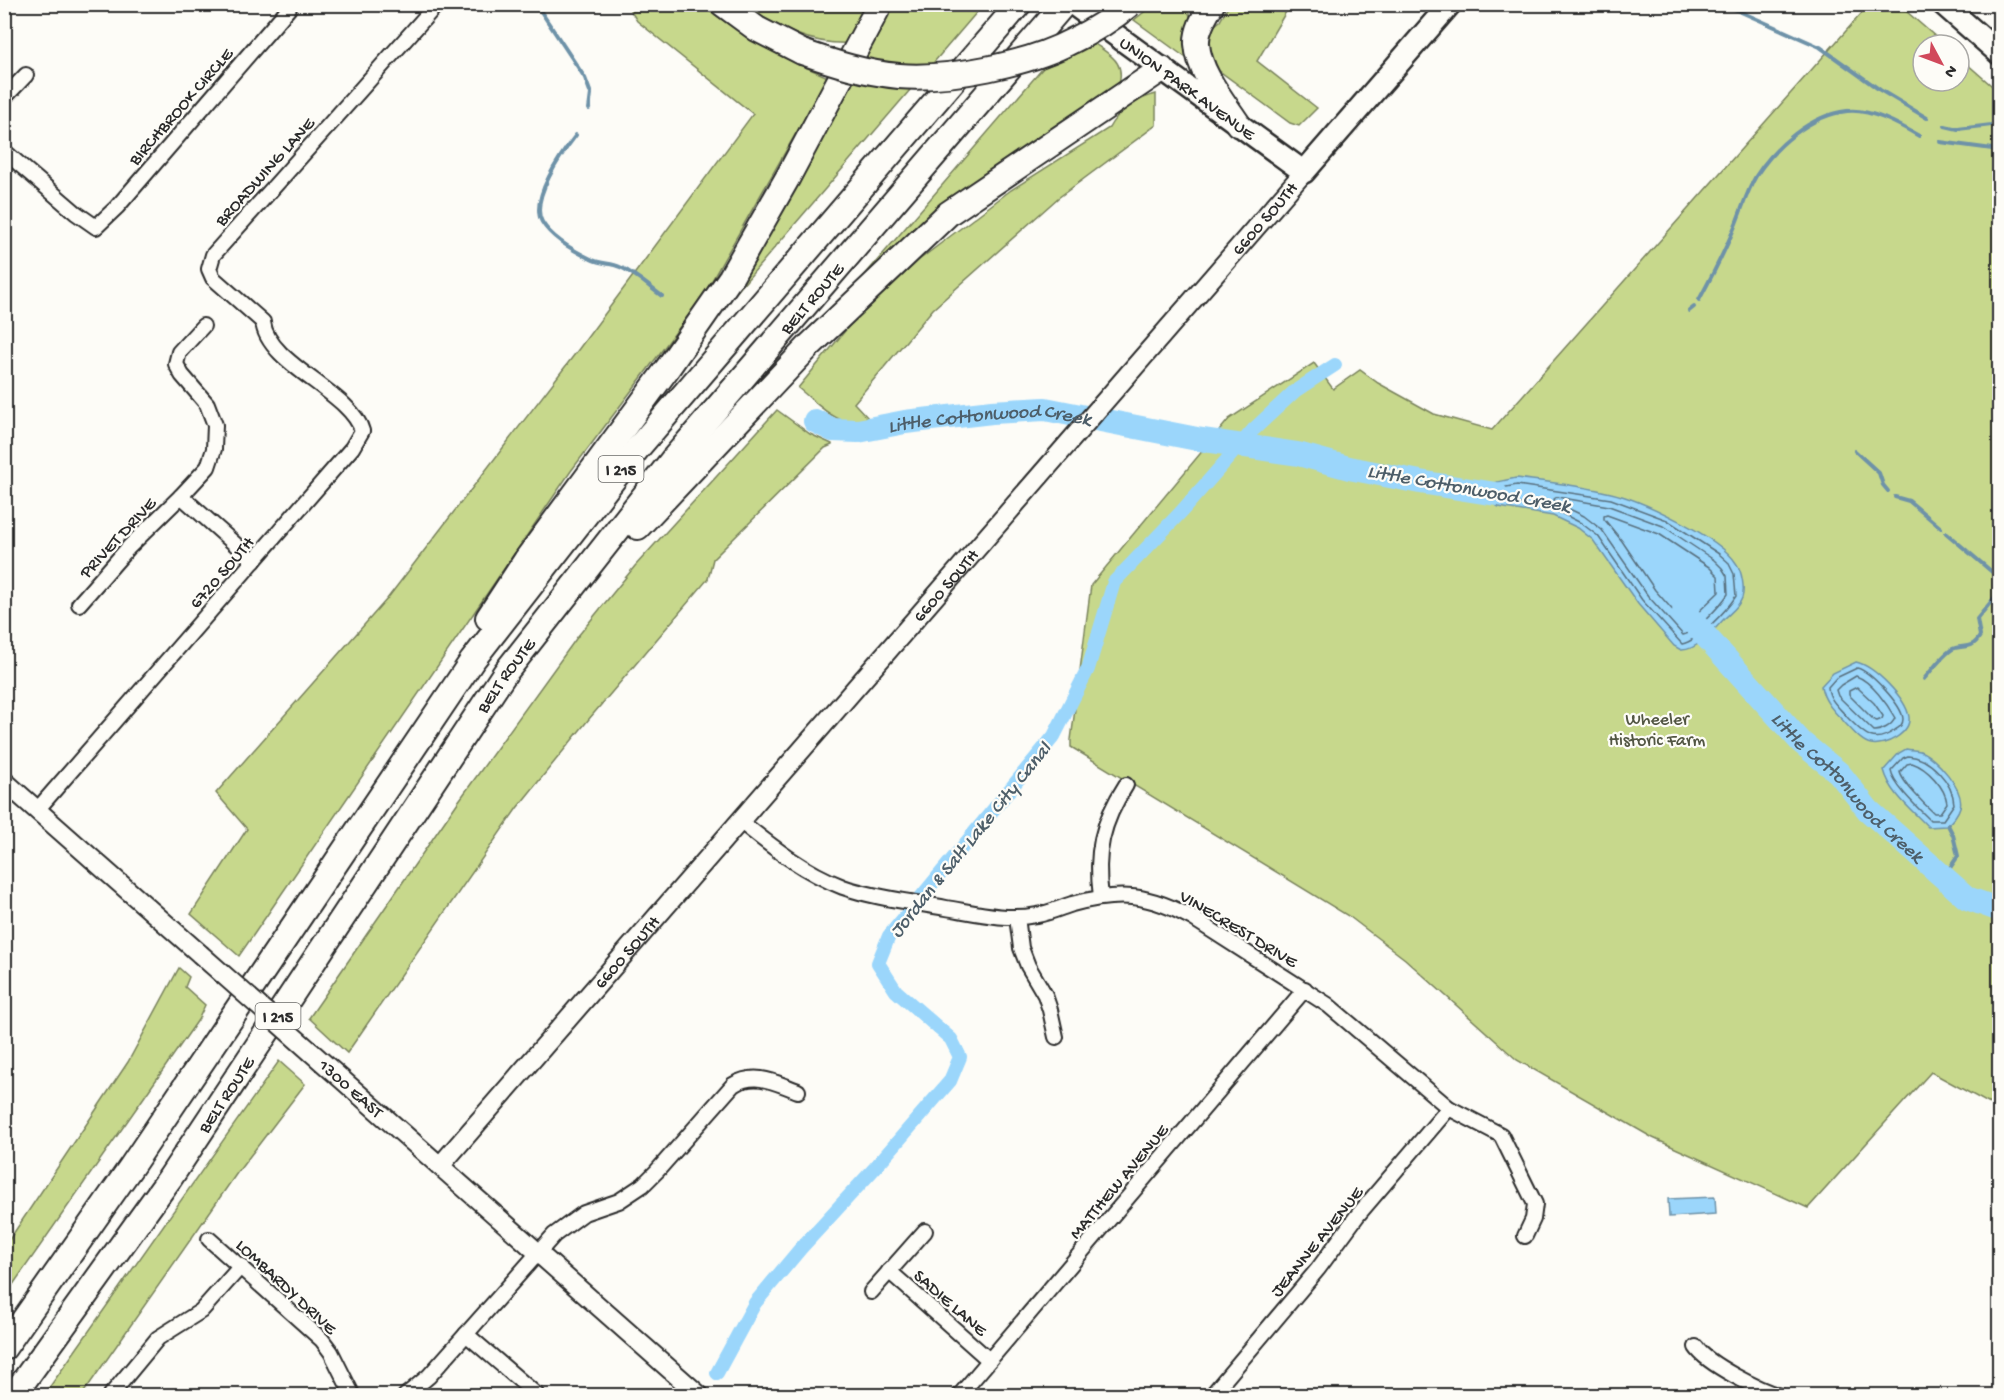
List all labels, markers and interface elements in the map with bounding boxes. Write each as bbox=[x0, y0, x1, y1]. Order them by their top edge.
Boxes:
street label: UNION PARK AVENUE bbox=[1114, 33, 1259, 146]
north arrow bbox=[1911, 33, 1971, 93]
street label: BIRCHBROOK CIRCLE bbox=[125, 44, 239, 171]
text: N bbox=[1939, 60, 1960, 81]
street label: BROADWING LANE bbox=[211, 113, 321, 232]
street label: 6600 SOUTH bbox=[1228, 178, 1304, 260]
street label: BELT ROUTE bbox=[776, 259, 850, 340]
water label: Little Cottonwood Creek bbox=[886, 401, 1095, 440]
road number: I 215 bbox=[598, 456, 644, 482]
water label: Little Cottonwood Creek bbox=[1365, 461, 1573, 520]
street label: PRIVET DRIVE bbox=[75, 493, 162, 584]
street label: 6720 SOUTH bbox=[186, 533, 260, 614]
street label: 6600 SOUTH bbox=[910, 545, 985, 627]
street label: BELT ROUTE bbox=[473, 635, 542, 719]
water label: Little Cottonwood Creek bbox=[1765, 709, 1928, 870]
park label: Wheeler Historic Farm bbox=[1609, 710, 1705, 752]
water label: Jordan & Salt Lake City Canal bbox=[886, 738, 1058, 943]
street label: VINECREST DRIVE bbox=[1174, 886, 1301, 974]
street label: 6600 SOUTH bbox=[591, 912, 666, 994]
road number: I 215 bbox=[256, 1003, 300, 1029]
street label: BELT ROUTE bbox=[194, 1053, 261, 1139]
street label: 1300 EAST bbox=[313, 1055, 387, 1124]
street label: MATTHEW AVENUE bbox=[1066, 1120, 1174, 1244]
street label: JEANNE AVENUE bbox=[1267, 1183, 1369, 1302]
street label: LOMBARDY DRIVE bbox=[231, 1236, 341, 1340]
street label: SADIE LANE bbox=[908, 1266, 991, 1342]

